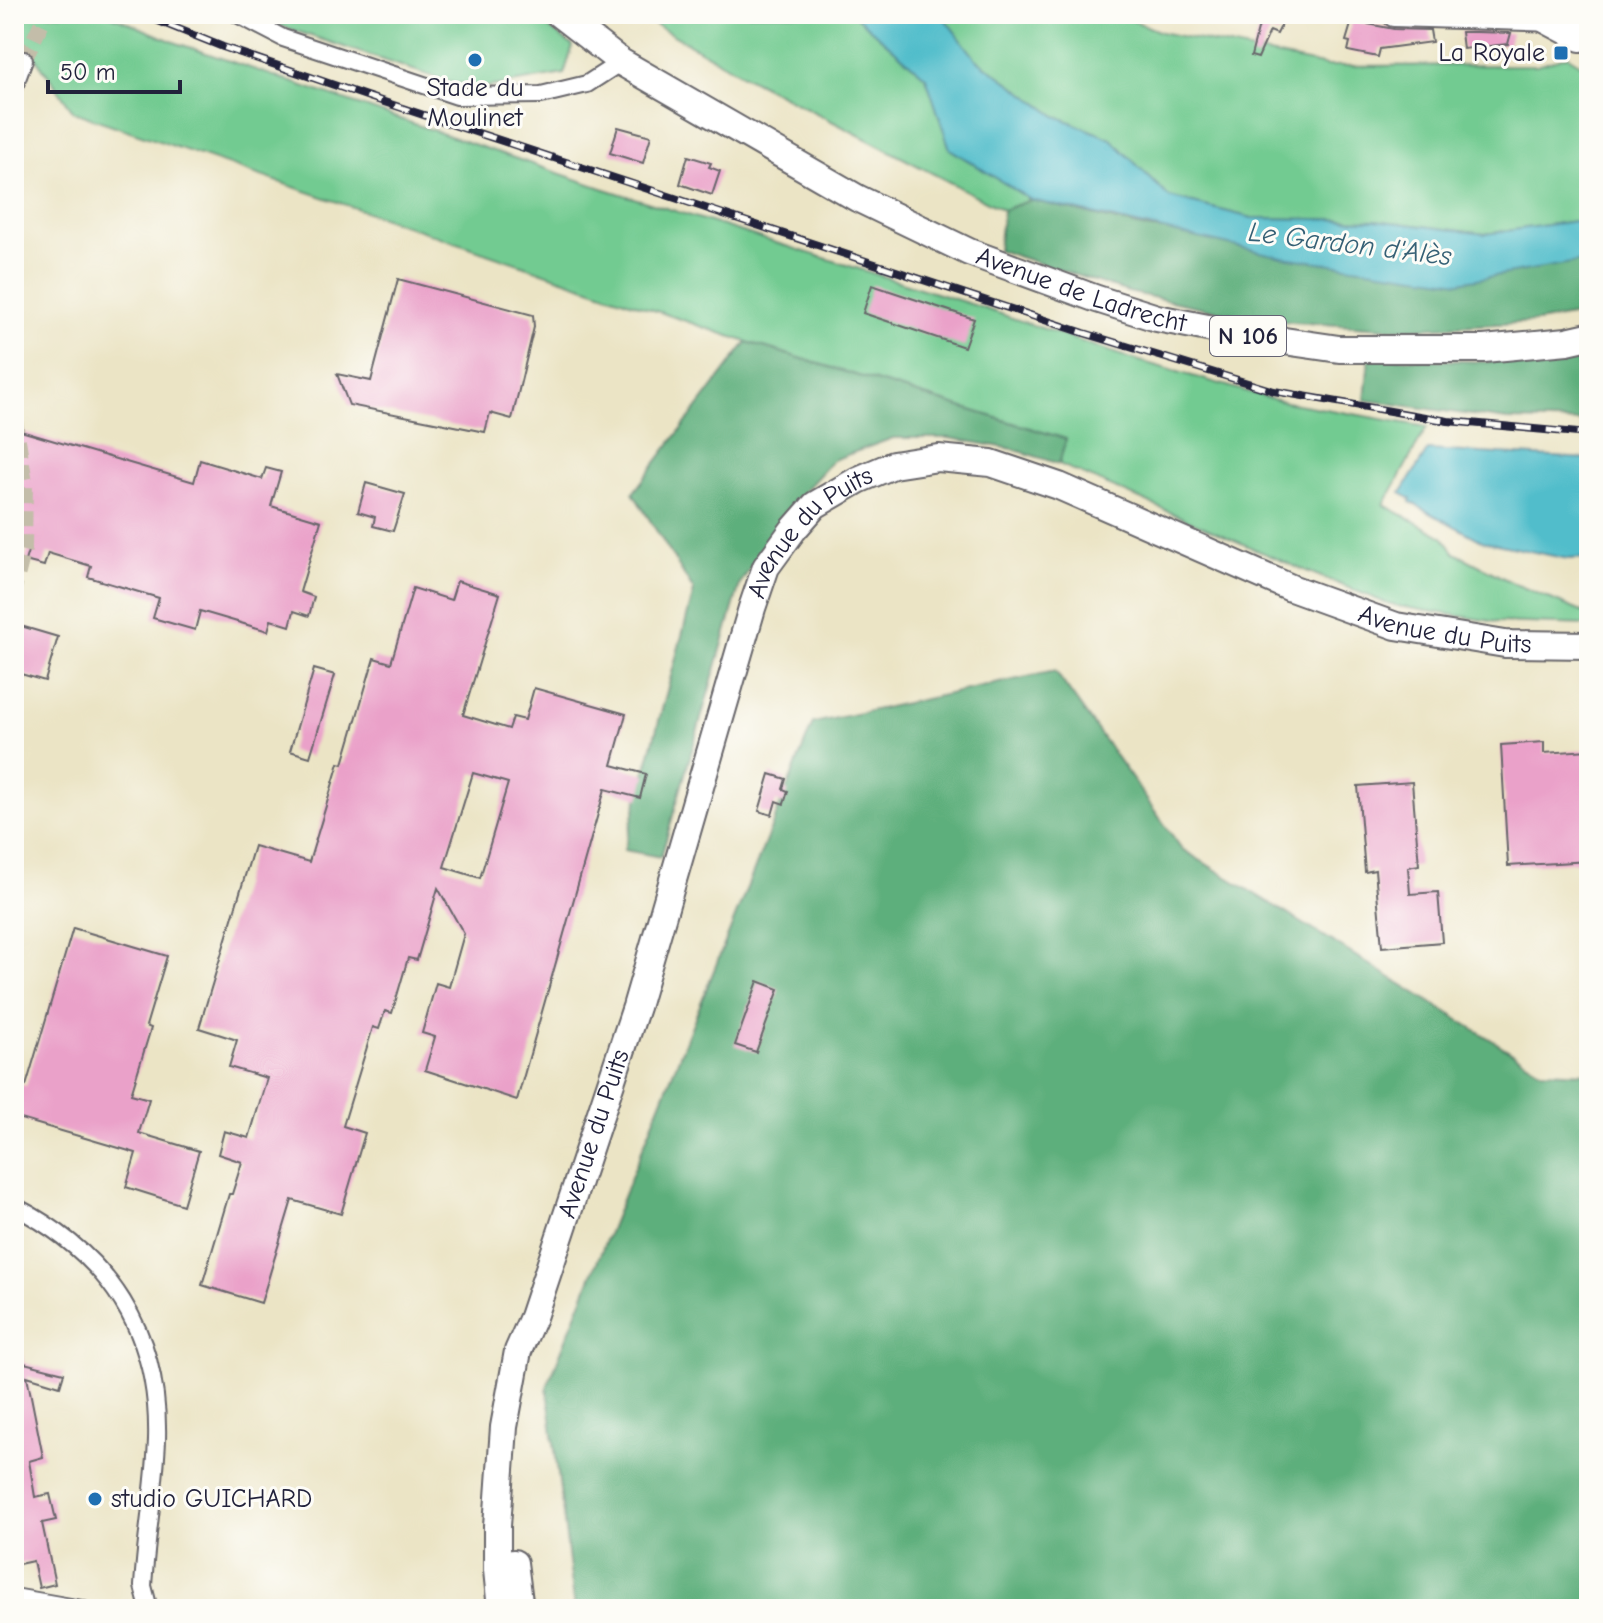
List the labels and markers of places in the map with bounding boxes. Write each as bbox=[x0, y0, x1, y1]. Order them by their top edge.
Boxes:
place label: La Royale bbox=[1438, 38, 1545, 68]
marker: La Royale bbox=[1552, 44, 1570, 62]
marker: Stade du Moulinet bbox=[466, 51, 484, 69]
place label: Stade du Moulinet bbox=[426, 73, 524, 133]
place label: studio GUICHARD bbox=[111, 1484, 312, 1514]
marker: studio GUICHARD bbox=[86, 1490, 104, 1508]

